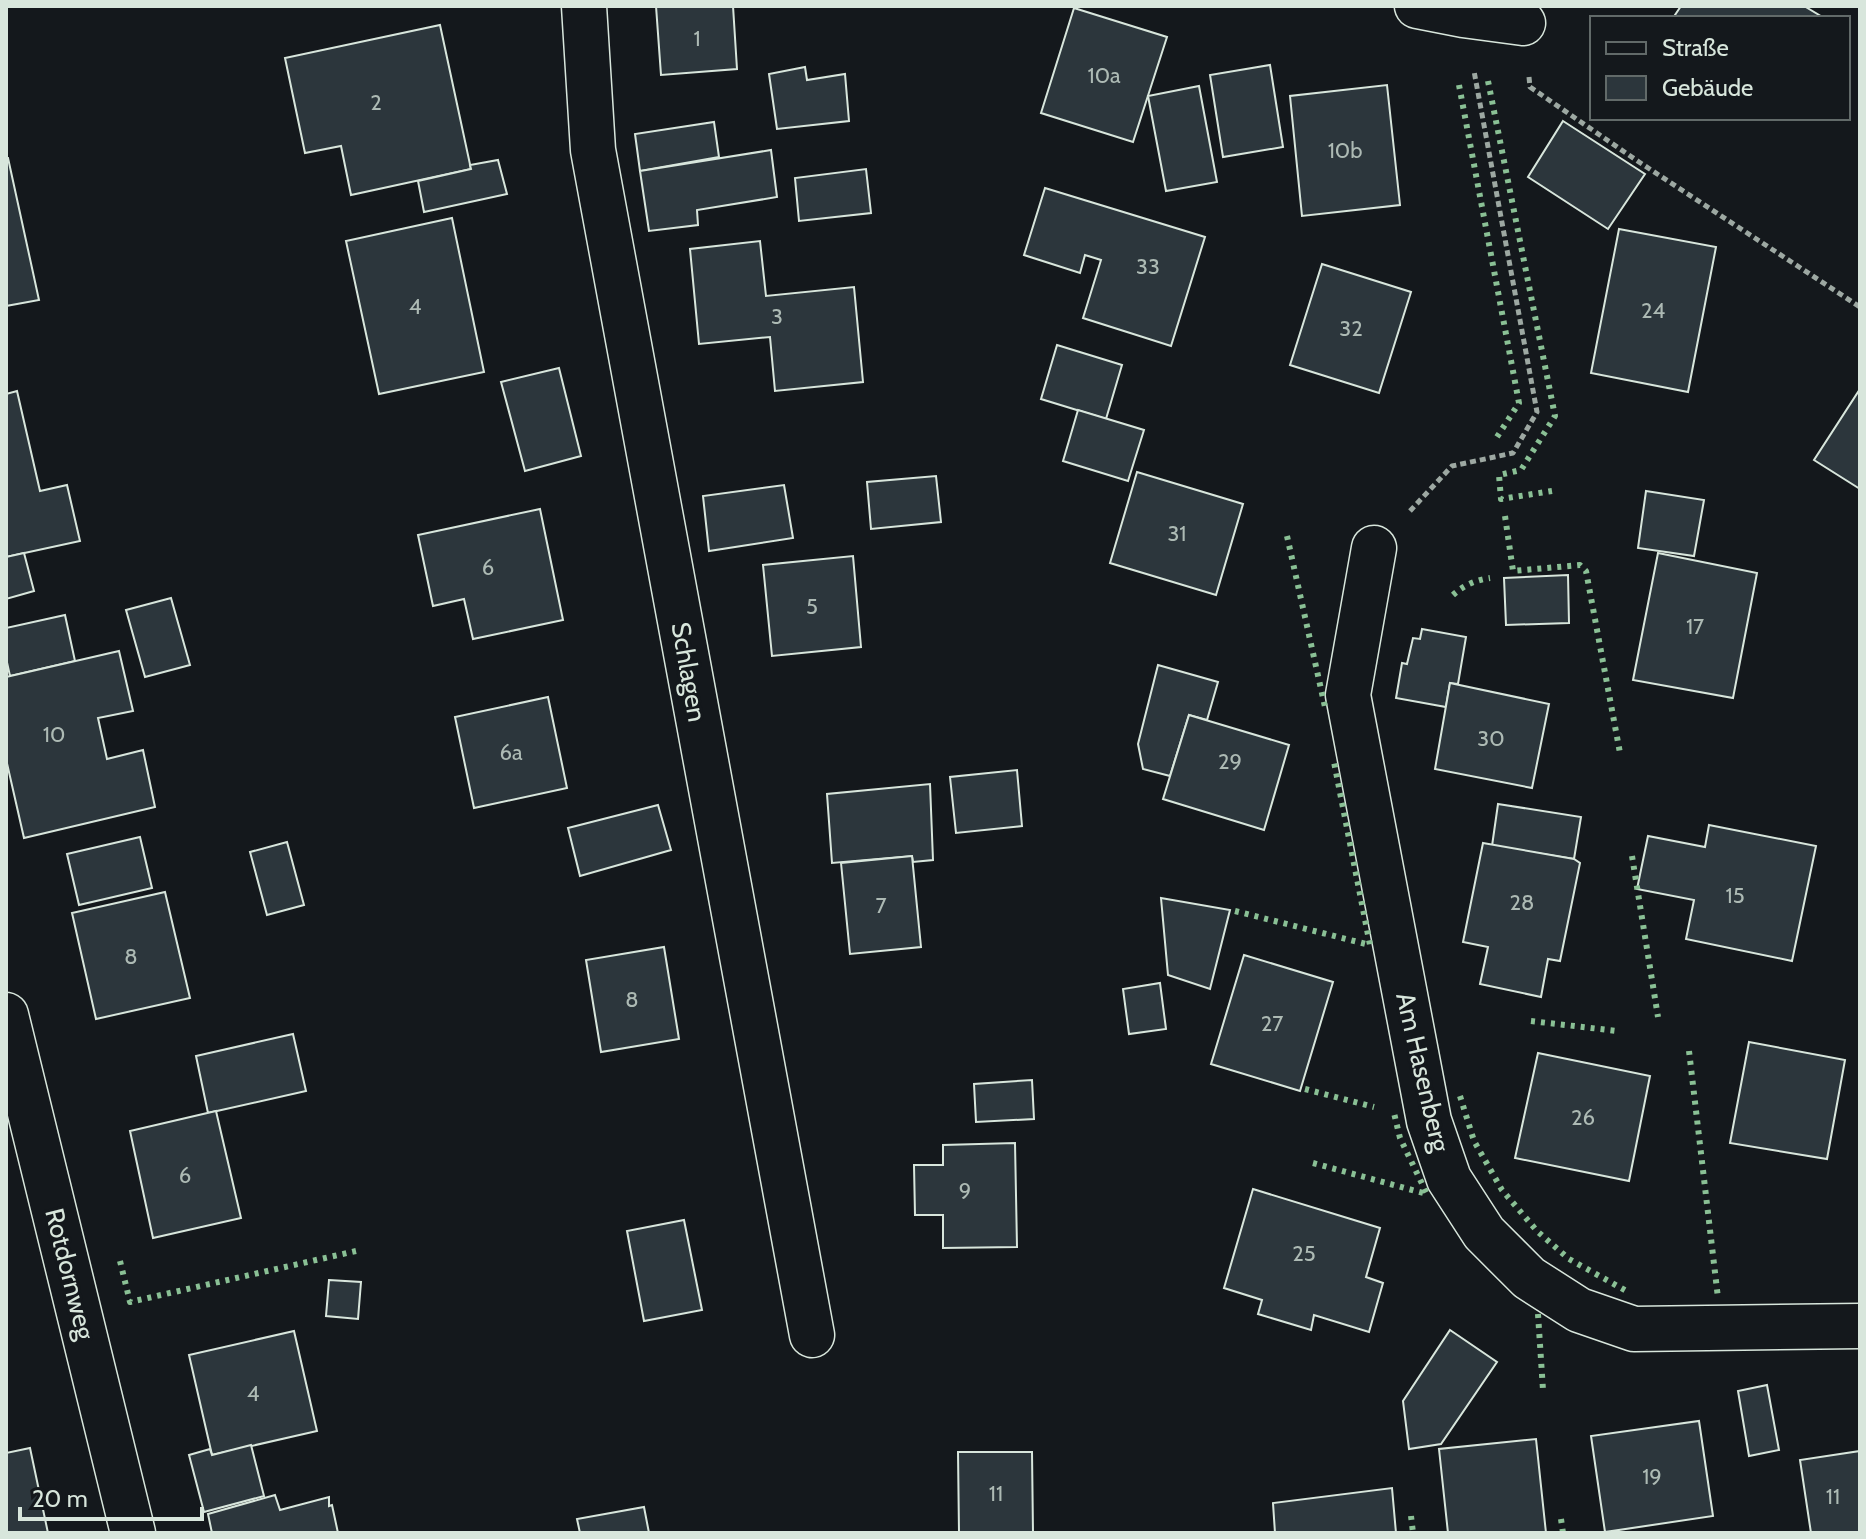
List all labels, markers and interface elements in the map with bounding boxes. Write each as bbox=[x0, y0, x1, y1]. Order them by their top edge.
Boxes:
legend bbox=[1590, 16, 1850, 120]
house number: 1 bbox=[693, 25, 701, 52]
text: Straße bbox=[1662, 33, 1729, 62]
house number: 10a bbox=[1087, 62, 1121, 89]
text: Gebäude bbox=[1662, 73, 1753, 102]
house number: 2 bbox=[370, 89, 382, 116]
house number: 10b bbox=[1328, 137, 1362, 164]
house number: 33 bbox=[1136, 253, 1160, 280]
house number: 4 bbox=[409, 293, 422, 320]
house number: 24 bbox=[1641, 297, 1665, 324]
house number: 3 bbox=[771, 303, 783, 330]
house number: 32 bbox=[1339, 315, 1363, 342]
house number: 31 bbox=[1167, 520, 1187, 547]
house number: 6 bbox=[482, 554, 494, 581]
house number: 5 bbox=[806, 593, 818, 620]
house number: 17 bbox=[1686, 613, 1704, 640]
street label: Schlagen bbox=[665, 620, 713, 724]
house number: 10 bbox=[43, 721, 65, 748]
house number: 30 bbox=[1477, 725, 1505, 752]
house number: 6a bbox=[499, 739, 523, 766]
house number: 29 bbox=[1218, 748, 1242, 775]
house number: 15 bbox=[1725, 882, 1745, 909]
house number: 28 bbox=[1510, 889, 1534, 916]
house number: 7 bbox=[875, 892, 887, 919]
house number: 8 bbox=[124, 943, 138, 970]
house number: 8 bbox=[625, 986, 639, 1013]
street label: Am Hasenberg bbox=[1389, 989, 1457, 1156]
house number: 27 bbox=[1261, 1010, 1283, 1037]
house number: 26 bbox=[1571, 1104, 1595, 1131]
house number: 6 bbox=[179, 1162, 191, 1189]
house number: 9 bbox=[959, 1177, 971, 1204]
street label: Rotdornweg bbox=[38, 1205, 102, 1344]
house number: 25 bbox=[1292, 1240, 1316, 1267]
house number: 4 bbox=[247, 1380, 260, 1407]
house number: 19 bbox=[1642, 1463, 1662, 1490]
scale bar bbox=[20, 1471, 202, 1521]
house number: 11 bbox=[989, 1480, 1003, 1507]
house number: 11 bbox=[1826, 1483, 1840, 1510]
text: 20 m bbox=[32, 1484, 88, 1513]

